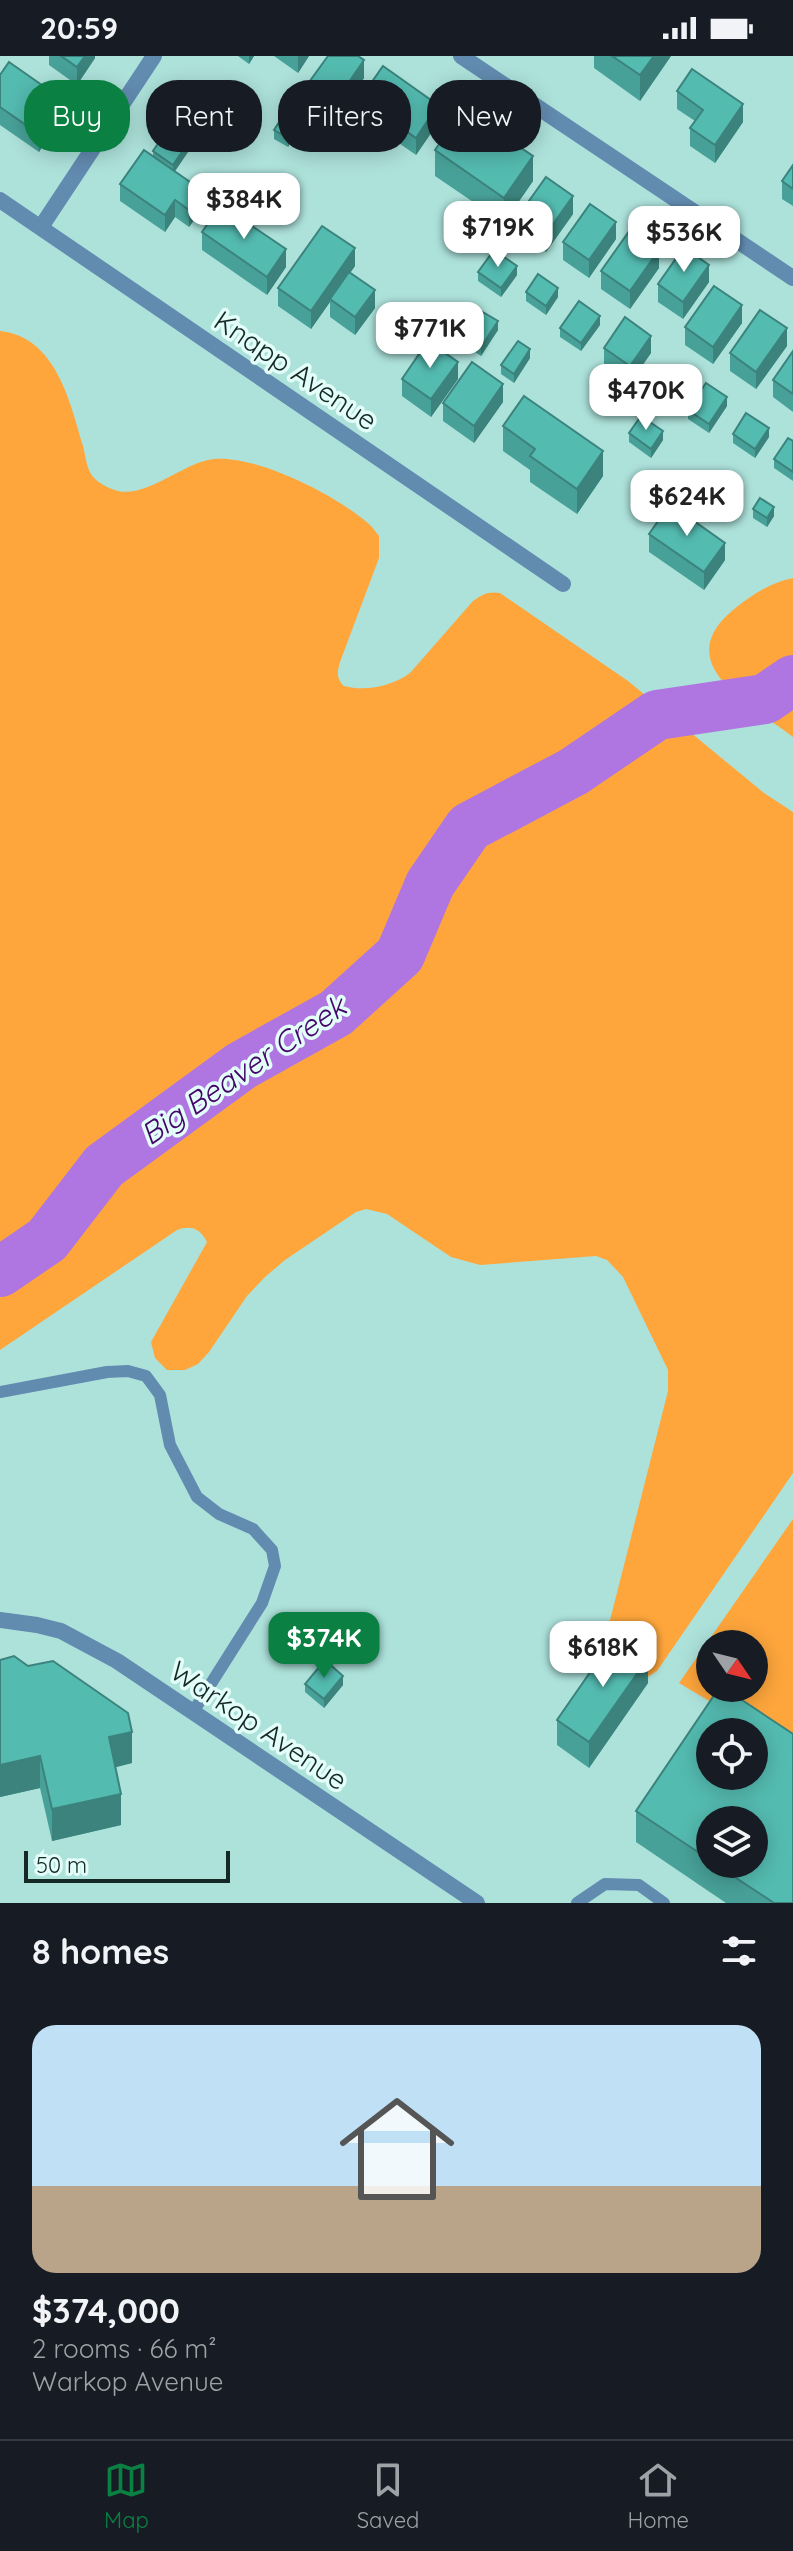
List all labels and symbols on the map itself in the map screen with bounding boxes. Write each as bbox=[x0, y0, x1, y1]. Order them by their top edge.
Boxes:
pin: $384K bbox=[188, 173, 300, 241]
pin: $719K bbox=[442, 201, 554, 269]
pin: $536K bbox=[628, 206, 740, 274]
pin: $771K bbox=[374, 302, 486, 370]
street label: Knapp Avenue bbox=[208, 303, 384, 437]
pin: $470K bbox=[590, 364, 702, 432]
pin: $624K bbox=[631, 470, 743, 538]
water label: Big Beaver Creek bbox=[133, 985, 356, 1153]
pin: $374K bbox=[268, 1612, 380, 1680]
pin: $618K bbox=[547, 1621, 659, 1689]
north arrow bbox=[696, 1630, 768, 1702]
street label: Warkop Avenue bbox=[164, 1653, 354, 1797]
scale bar bbox=[24, 1847, 230, 1883]

